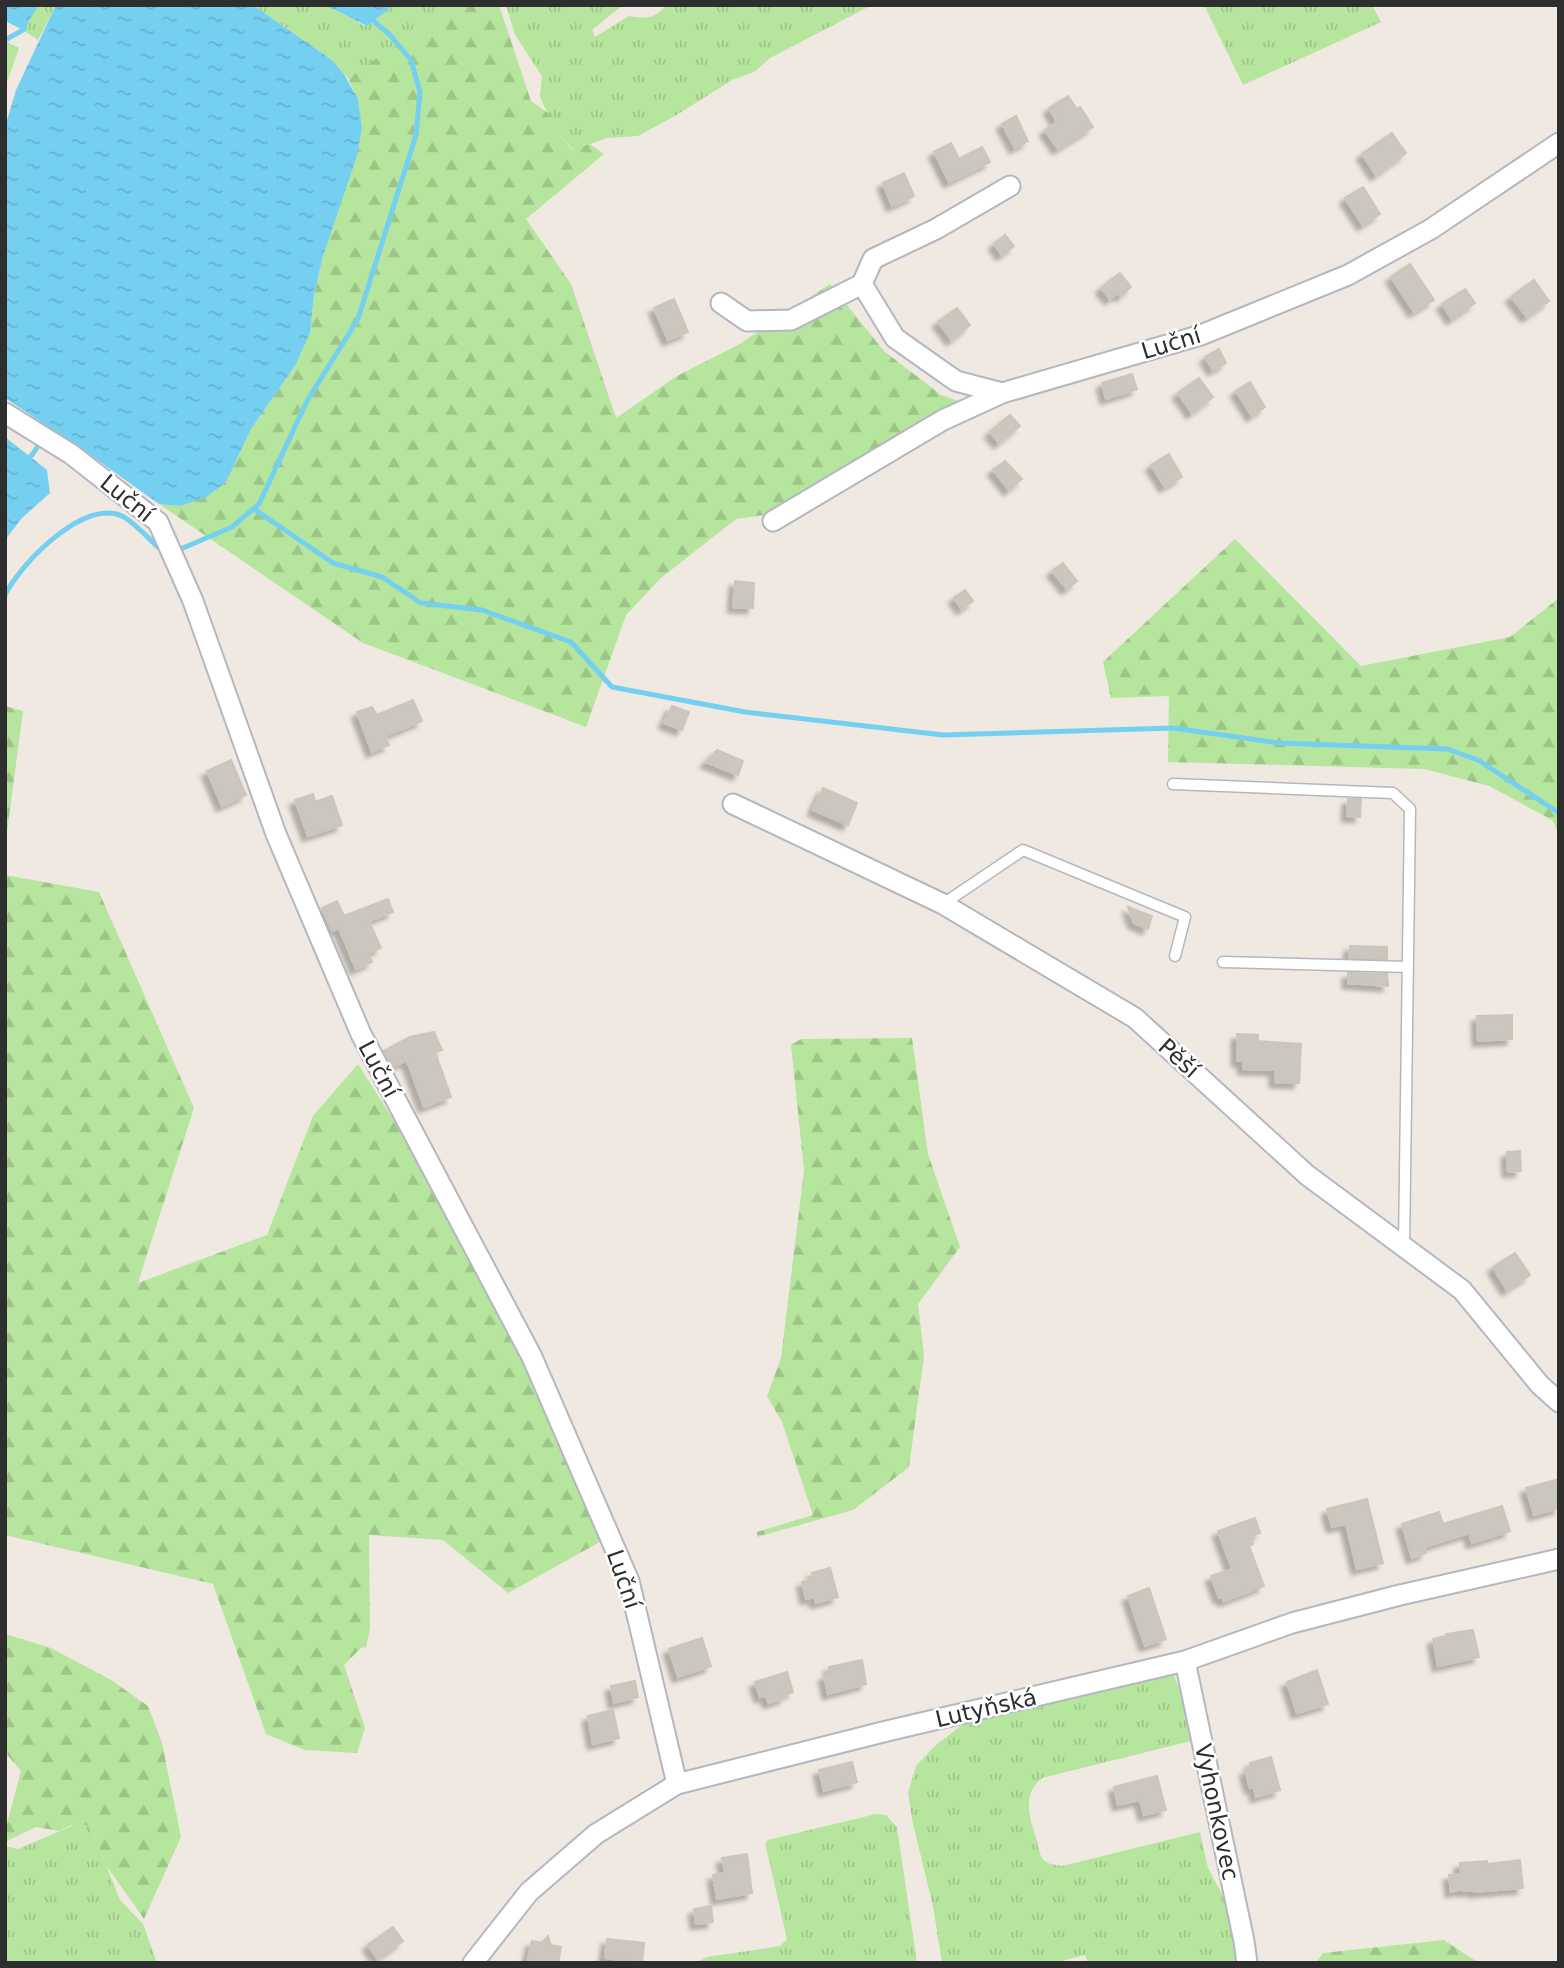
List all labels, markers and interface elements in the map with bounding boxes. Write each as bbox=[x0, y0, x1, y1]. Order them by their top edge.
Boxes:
street label: Luční bbox=[1138, 322, 1204, 364]
street label: Luční bbox=[95, 469, 159, 528]
street label: Pěší bbox=[1153, 1033, 1205, 1083]
street label: Luční bbox=[353, 1036, 405, 1102]
street label: Luční bbox=[602, 1546, 646, 1612]
street label: Lutyňská bbox=[933, 1684, 1039, 1732]
street label: Vyhonkovec bbox=[1190, 1741, 1244, 1883]

